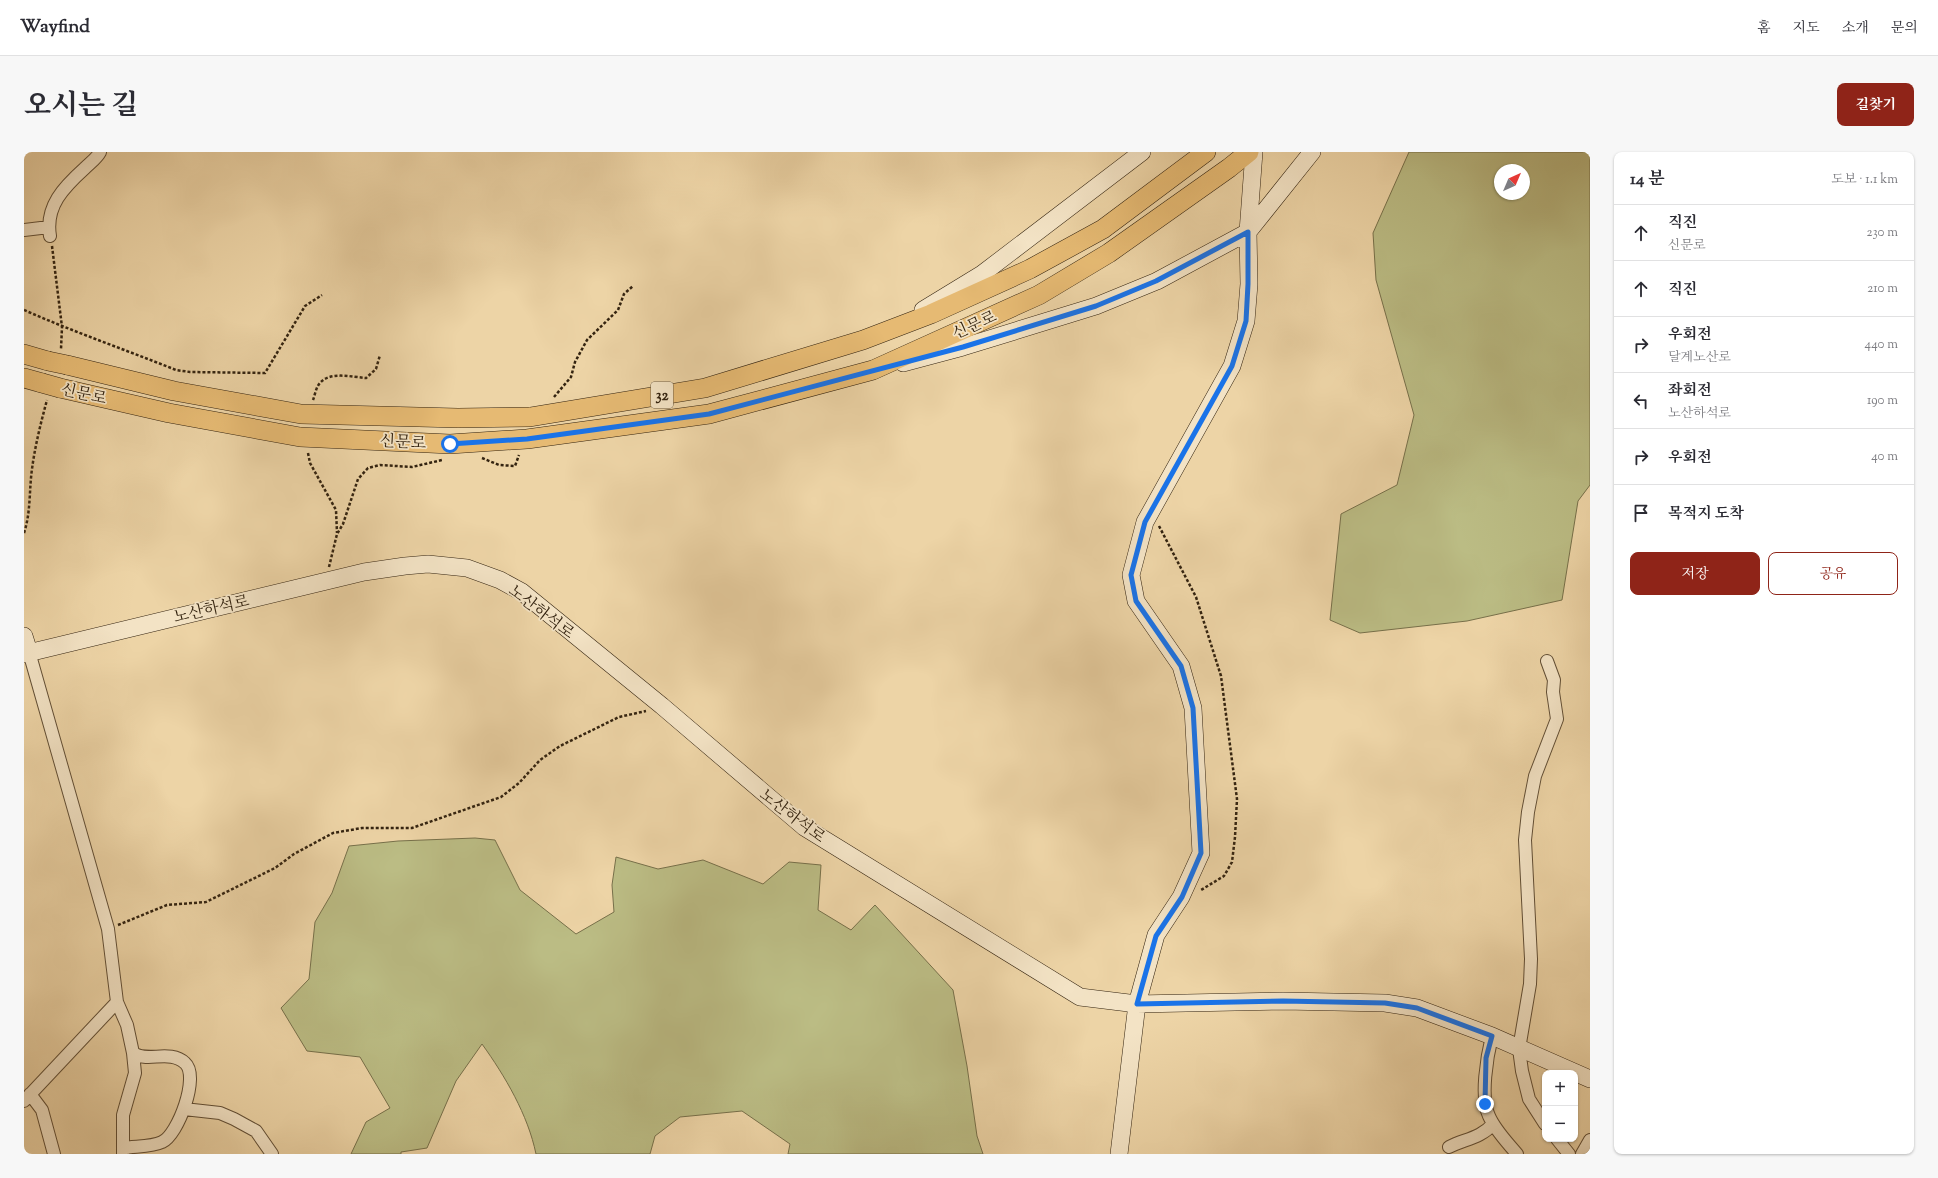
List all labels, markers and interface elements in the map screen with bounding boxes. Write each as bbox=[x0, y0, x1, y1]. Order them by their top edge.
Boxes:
text: Wayfind bbox=[20, 14, 90, 41]
text: 홈 bbox=[1757, 19, 1771, 39]
text: 지도 bbox=[1793, 19, 1820, 39]
text: 소개 bbox=[1842, 19, 1869, 39]
text: 문의 bbox=[1891, 19, 1918, 39]
button: 길찾기 bbox=[1837, 83, 1914, 126]
text: 오시는 길 bbox=[24, 87, 138, 127]
north arrow bbox=[1494, 164, 1530, 200]
text: 14 분 bbox=[1630, 168, 1664, 192]
text: 도보 · 1.1 km bbox=[1831, 171, 1898, 189]
text: 직진 bbox=[1668, 213, 1697, 234]
icon: ahead bbox=[1630, 222, 1652, 244]
text: 230 m bbox=[1866, 224, 1898, 242]
text: 신문로 bbox=[1668, 237, 1706, 255]
icon: ahead bbox=[1630, 278, 1652, 300]
text: 직진 bbox=[1668, 280, 1697, 301]
text: 210 m bbox=[1867, 280, 1898, 298]
street label: 신문로 bbox=[949, 306, 1001, 346]
text: 우회전 bbox=[1668, 325, 1711, 346]
icon: right bbox=[1630, 334, 1652, 356]
text: 440 m bbox=[1865, 336, 1898, 354]
text: 달계노산로 bbox=[1668, 349, 1731, 367]
street label: 신문로 bbox=[58, 379, 109, 412]
text: 좌회전 bbox=[1668, 381, 1711, 402]
road number: 32 bbox=[651, 382, 673, 408]
icon: left bbox=[1630, 390, 1652, 412]
text: 190 m bbox=[1867, 392, 1898, 410]
text: 노산하석로 bbox=[1668, 405, 1731, 423]
street label: 신문로 bbox=[379, 431, 427, 456]
route start bbox=[441, 435, 459, 453]
icon: right bbox=[1630, 446, 1652, 468]
text: 우회전 bbox=[1668, 448, 1711, 469]
text: 40 m bbox=[1871, 448, 1898, 466]
icon: arrive bbox=[1630, 502, 1652, 524]
text: 목적지 도착 bbox=[1668, 504, 1744, 525]
button: 저장 bbox=[1630, 552, 1760, 595]
button: 공유 bbox=[1768, 552, 1898, 595]
street label: 노산하석로 bbox=[503, 581, 579, 646]
street label: 노산하석로 bbox=[171, 590, 252, 630]
street label: 노산하석로 bbox=[754, 785, 830, 850]
map controls bbox=[1542, 1070, 1578, 1142]
button: + bbox=[1542, 1070, 1578, 1106]
route end bbox=[1476, 1095, 1494, 1113]
button: − bbox=[1542, 1106, 1578, 1142]

